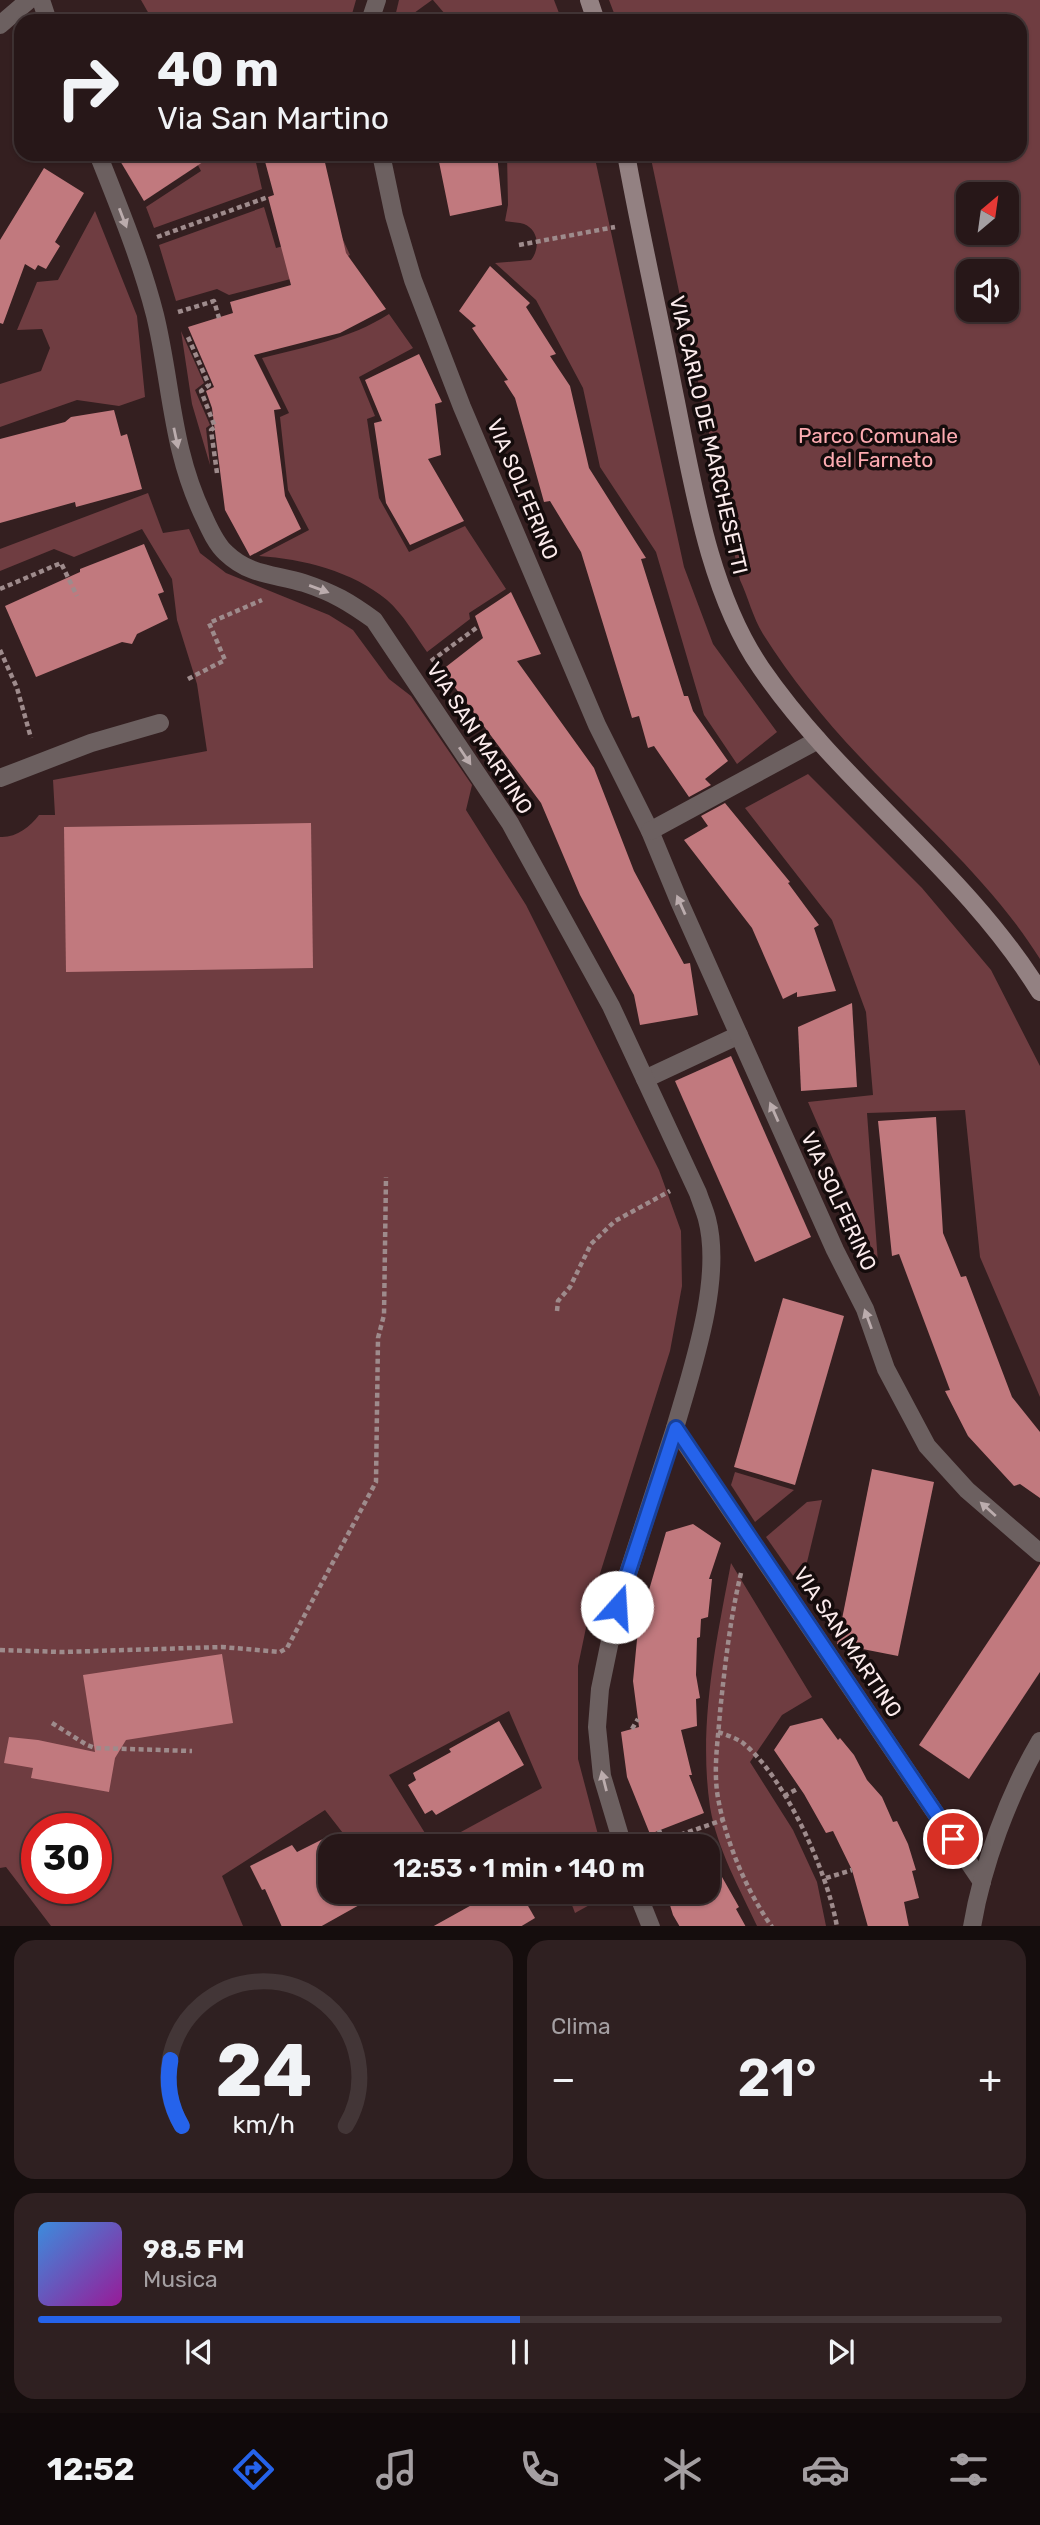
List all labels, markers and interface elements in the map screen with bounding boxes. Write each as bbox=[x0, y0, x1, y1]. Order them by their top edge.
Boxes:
text: 40 m bbox=[157, 40, 279, 98]
icon: right bbox=[42, 42, 133, 133]
text: Via San Martino bbox=[157, 99, 389, 137]
north arrow bbox=[956, 182, 1018, 245]
map controls bbox=[956, 182, 1019, 322]
one-way arrow bbox=[117, 207, 128, 228]
button: sound bbox=[956, 259, 1019, 322]
street label: VIA CARLO DE MARCHESETTI bbox=[665, 293, 753, 577]
street label: VIA SOLFERINO bbox=[482, 415, 564, 563]
park label: Parco Comunale del Farneto bbox=[798, 423, 958, 472]
one-way arrow bbox=[171, 427, 182, 449]
one-way arrow bbox=[309, 584, 330, 595]
street label: VIA SAN MARTINO bbox=[422, 657, 538, 819]
one-way arrow bbox=[458, 747, 472, 765]
one-way arrow bbox=[675, 895, 687, 915]
one-way arrow bbox=[768, 1102, 779, 1123]
street label: VIA SOLFERINO bbox=[796, 1127, 882, 1275]
one-way arrow bbox=[862, 1309, 873, 1330]
one-way arrow bbox=[979, 1501, 997, 1517]
street label: VIA SAN MARTINO bbox=[788, 1562, 908, 1722]
position arrow bbox=[580, 1570, 654, 1644]
one-way arrow bbox=[598, 1770, 609, 1792]
pin bbox=[923, 1809, 983, 1869]
speed limit sign: 30 bbox=[21, 1813, 112, 1904]
icon: arrive bbox=[934, 1820, 972, 1858]
text: 12:53 · 1 min · 140 m bbox=[393, 1853, 645, 1884]
text: Clima bbox=[551, 2012, 611, 2040]
text: 24 bbox=[215, 2028, 312, 2114]
text: 21° bbox=[738, 2047, 816, 2109]
text: − bbox=[551, 2056, 576, 2102]
text: + bbox=[978, 2056, 1002, 2102]
text: km/h bbox=[232, 2109, 295, 2138]
text: 98.5 FM bbox=[143, 2234, 244, 2265]
text: Musica bbox=[143, 2265, 218, 2293]
icon: previous bbox=[180, 2333, 218, 2371]
icon: pause bbox=[501, 2333, 539, 2371]
icon: next bbox=[822, 2333, 860, 2371]
icon: directions bbox=[229, 2445, 278, 2494]
icon: music bbox=[372, 2445, 421, 2494]
icon: phone bbox=[515, 2445, 564, 2494]
icon: climate bbox=[658, 2445, 707, 2494]
icon: car bbox=[801, 2445, 850, 2494]
icon: filters bbox=[944, 2445, 993, 2494]
text: 12:52 bbox=[47, 2450, 135, 2488]

